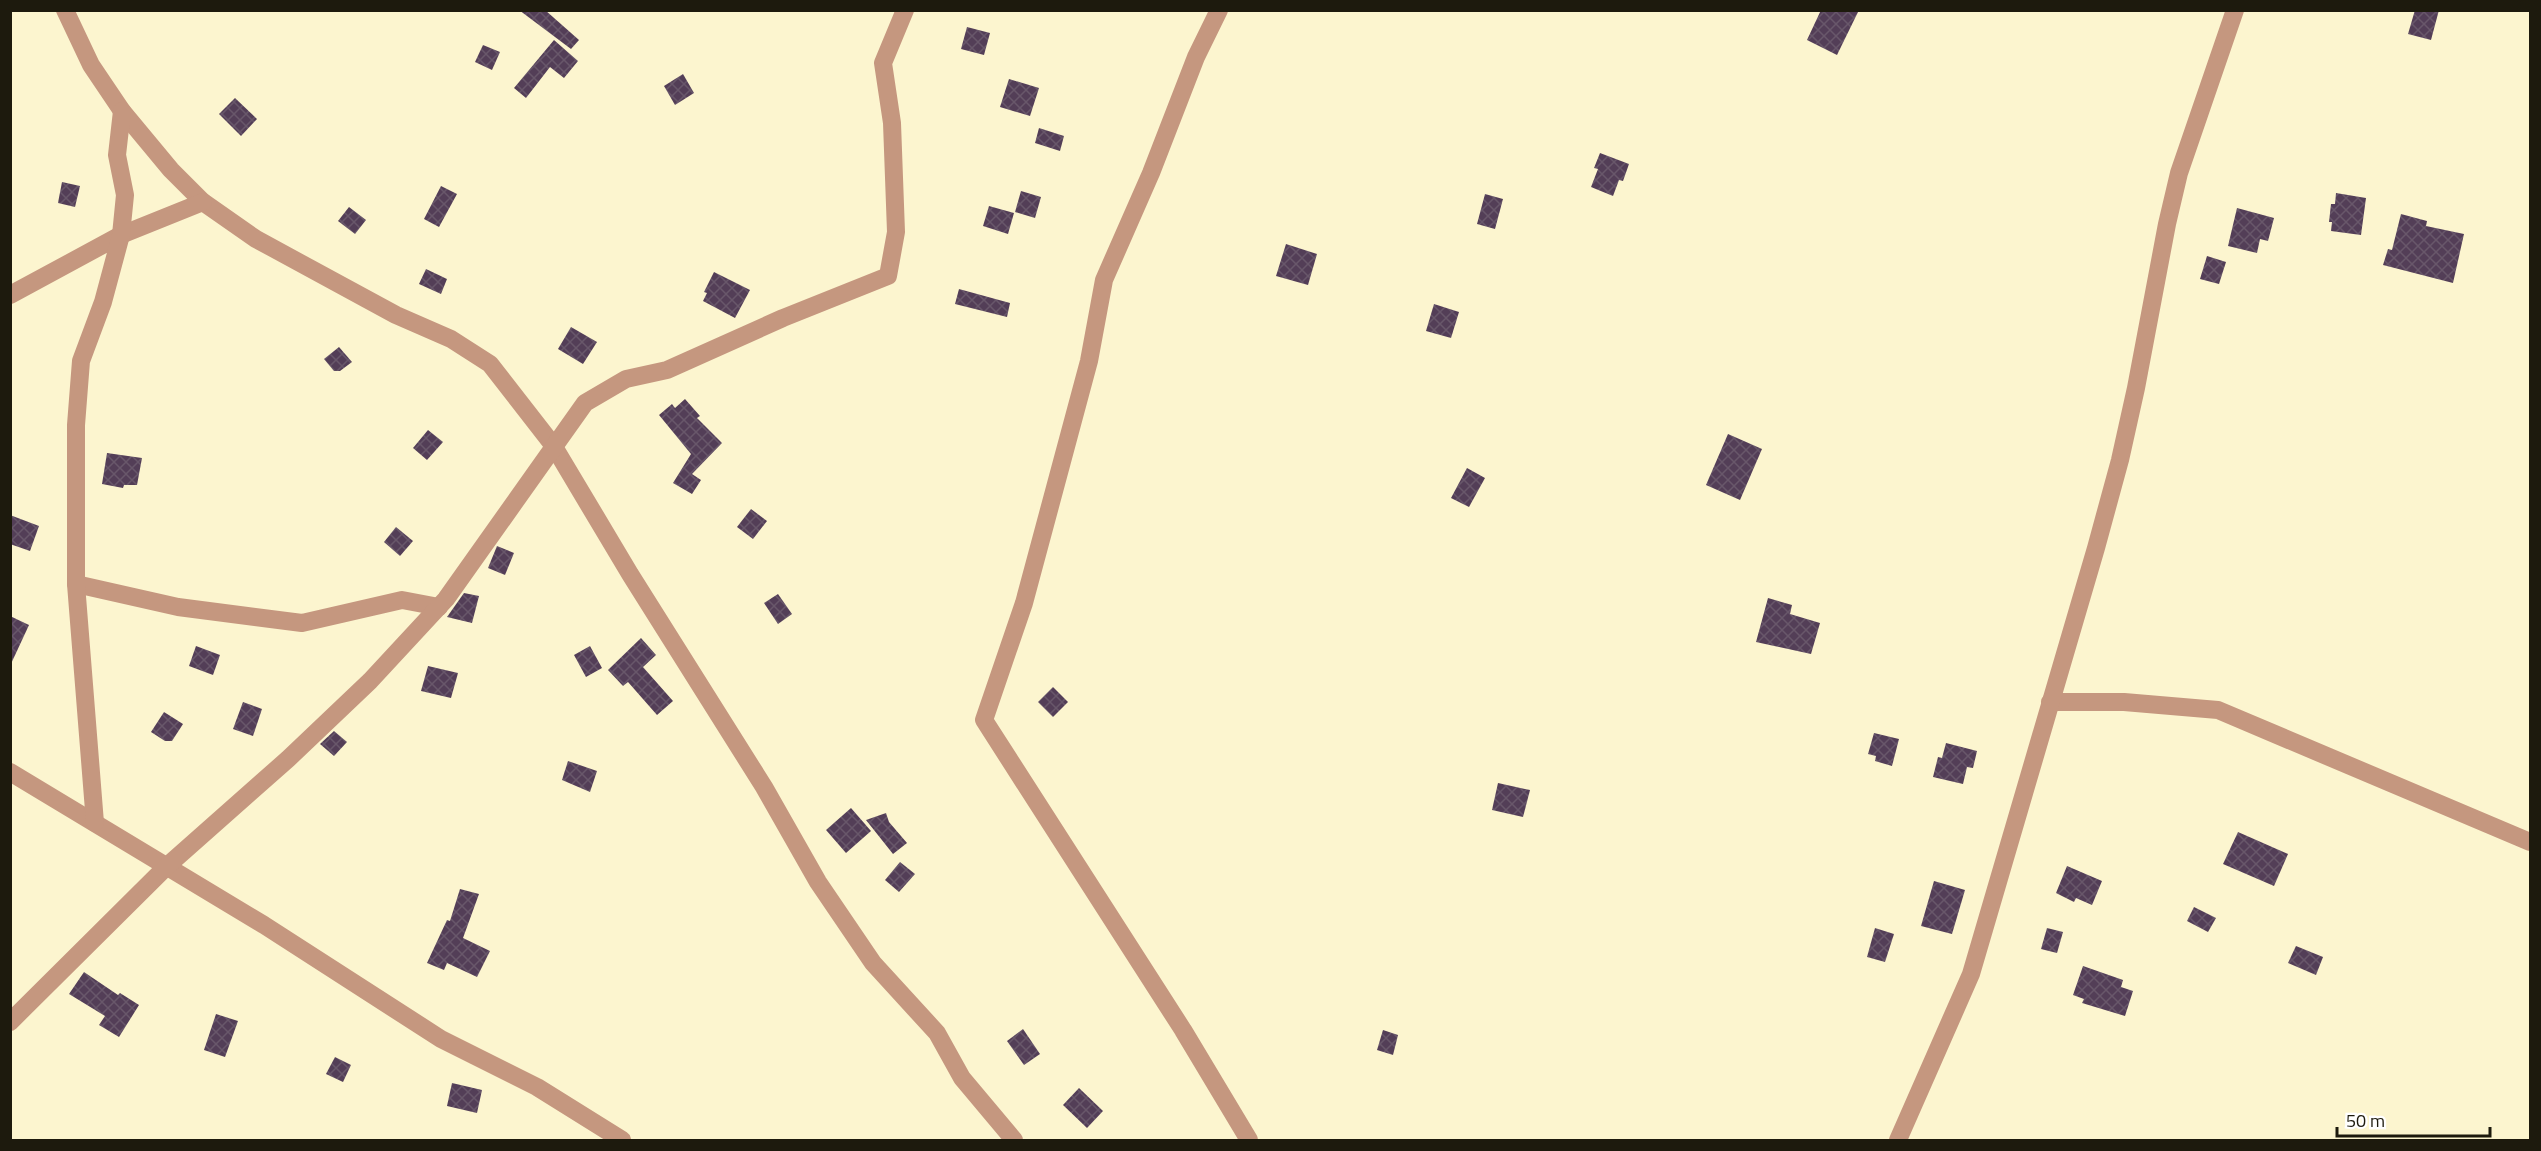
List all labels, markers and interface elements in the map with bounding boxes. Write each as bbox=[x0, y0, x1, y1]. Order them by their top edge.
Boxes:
scale bar bbox=[2337, 1100, 2490, 1138]
text: 50 m bbox=[2346, 1107, 2385, 1134]

